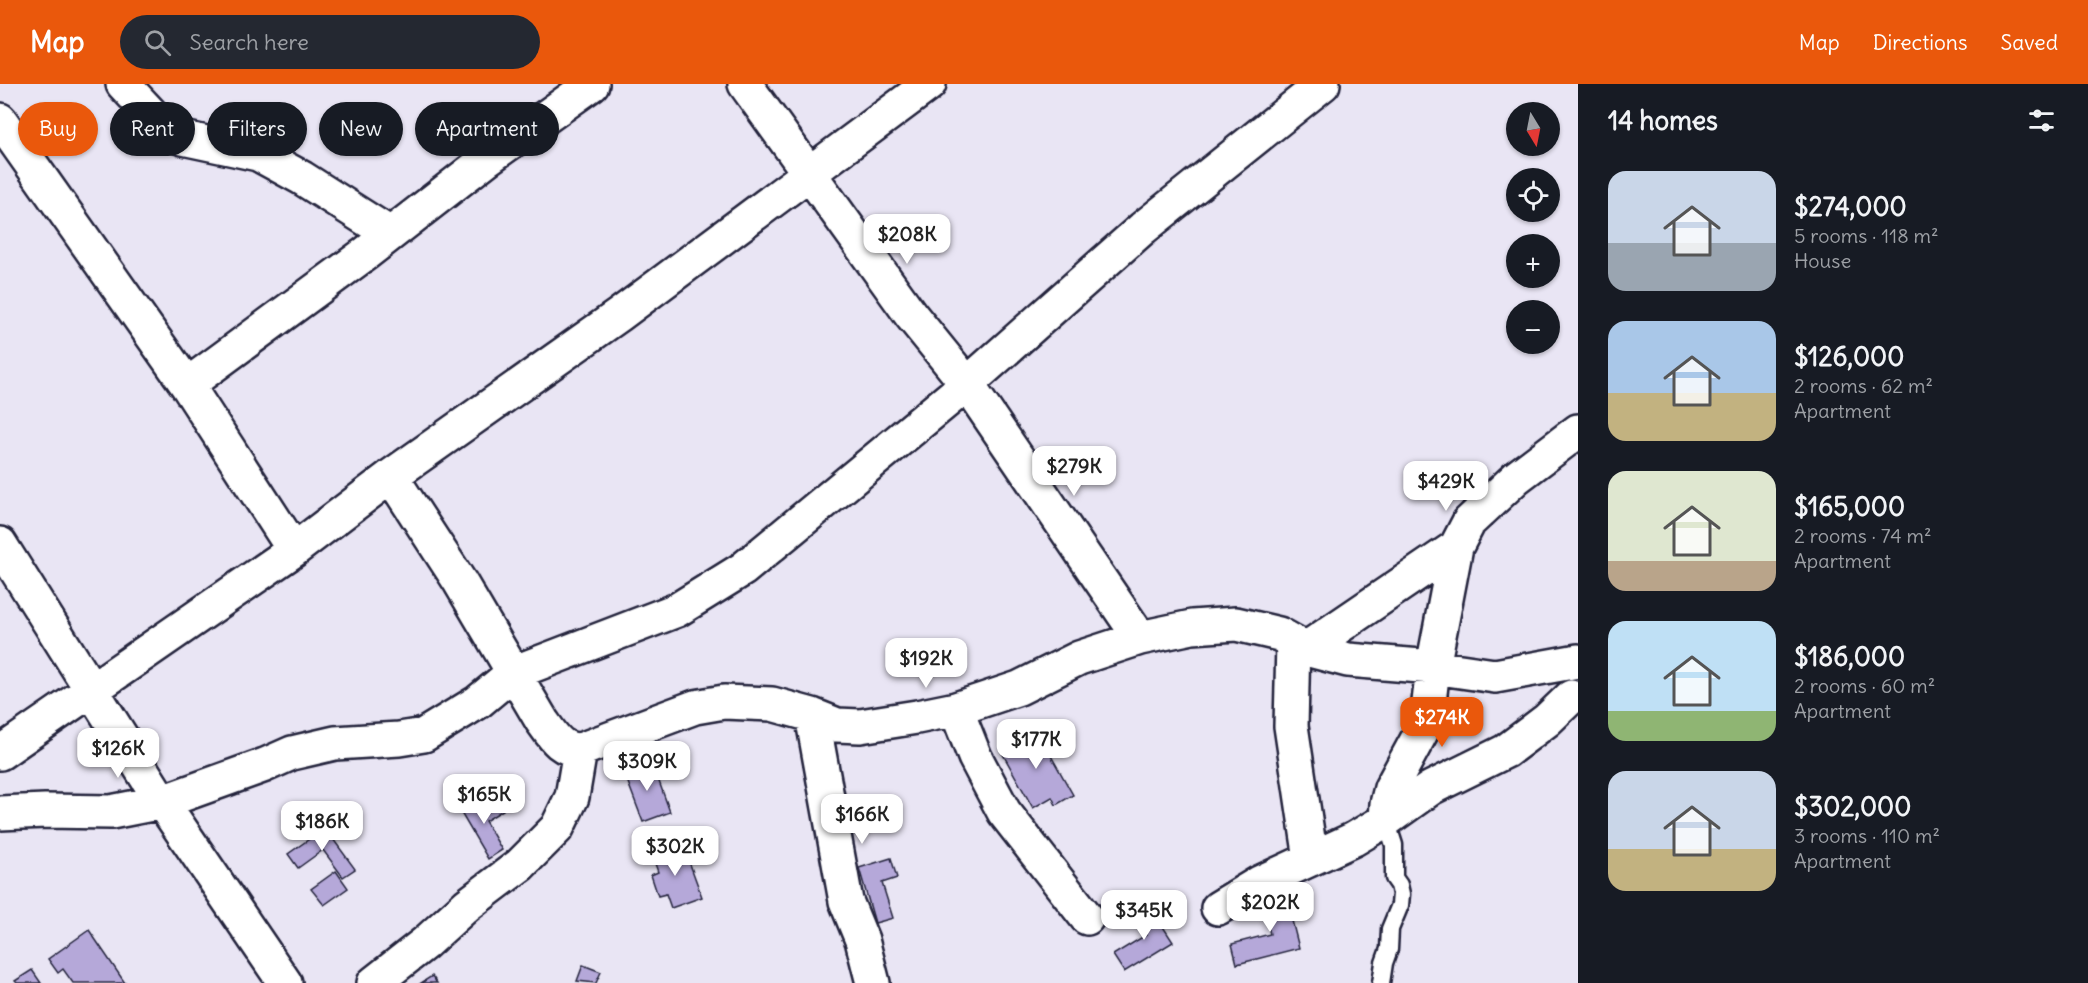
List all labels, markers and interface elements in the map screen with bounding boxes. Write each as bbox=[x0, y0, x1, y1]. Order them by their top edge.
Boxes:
search box bbox=[120, 15, 540, 69]
text: Map bbox=[30, 24, 84, 60]
icon: search bbox=[141, 26, 174, 59]
text: Search here bbox=[189, 28, 309, 56]
text: Map bbox=[1799, 29, 1840, 56]
text: Directions bbox=[1873, 29, 1967, 56]
text: Saved bbox=[2000, 29, 2058, 56]
chip: Buy bbox=[18, 102, 98, 156]
chip: Rent bbox=[110, 102, 195, 156]
chip: Filters bbox=[207, 102, 307, 156]
chip: New bbox=[319, 102, 403, 156]
chip: Apartment bbox=[415, 102, 559, 156]
north arrow bbox=[1506, 102, 1560, 156]
map controls bbox=[1506, 102, 1560, 354]
text: 14 homes bbox=[1608, 104, 1718, 137]
icon: filters bbox=[2025, 104, 2058, 137]
button: locate bbox=[1506, 168, 1560, 222]
text: $274,000 bbox=[1794, 190, 1907, 223]
icon: home bbox=[1656, 195, 1728, 267]
pin: $208K bbox=[865, 214, 949, 265]
text: $208K bbox=[877, 221, 937, 246]
text: 5 rooms · 118 m² bbox=[1794, 223, 1939, 248]
button: + bbox=[1506, 234, 1560, 288]
text: House bbox=[1794, 248, 1851, 273]
button: − bbox=[1506, 300, 1560, 354]
text: $126,000 bbox=[1794, 340, 1904, 373]
icon: home bbox=[1656, 345, 1728, 417]
text: 2 rooms · 62 m² bbox=[1794, 373, 1933, 398]
text: Apartment bbox=[1794, 398, 1891, 423]
pin: $279K bbox=[1032, 446, 1116, 497]
text: $279K bbox=[1046, 453, 1102, 478]
pin: $429K bbox=[1404, 461, 1488, 512]
text: $429K bbox=[1417, 468, 1475, 493]
text: $165,000 bbox=[1794, 490, 1905, 523]
icon: home bbox=[1656, 495, 1728, 567]
text: 2 rooms · 74 m² bbox=[1794, 523, 1931, 548]
text: Apartment bbox=[1794, 548, 1891, 573]
pin: $192K bbox=[884, 638, 968, 689]
text: $186,000 bbox=[1794, 640, 1905, 673]
text: $192K bbox=[899, 645, 953, 670]
icon: home bbox=[1656, 645, 1728, 717]
text: 2 rooms · 60 m² bbox=[1794, 673, 1935, 698]
pin: $274K bbox=[1400, 697, 1484, 748]
text: Apartment bbox=[1794, 698, 1891, 723]
text: $274K bbox=[1414, 704, 1470, 729]
pin: $177K bbox=[994, 719, 1078, 770]
text: $177K bbox=[1011, 726, 1061, 751]
pin: $126K bbox=[76, 728, 160, 779]
text: $126K bbox=[91, 735, 145, 760]
pin: $309K bbox=[605, 741, 689, 792]
text: $309K bbox=[617, 748, 677, 773]
pin: $165K bbox=[442, 774, 526, 825]
text: $165K bbox=[457, 781, 511, 806]
text: $302,000 bbox=[1794, 790, 1911, 823]
pin: $166K bbox=[820, 794, 904, 845]
icon: home bbox=[1656, 795, 1728, 867]
pin: $186K bbox=[280, 801, 364, 852]
text: $166K bbox=[835, 801, 889, 826]
text: $186K bbox=[295, 808, 349, 833]
text: 3 rooms · 110 m² bbox=[1794, 823, 1940, 848]
pin: $302K bbox=[633, 826, 717, 877]
text: $302K bbox=[646, 833, 704, 858]
text: Apartment bbox=[1794, 848, 1891, 873]
pin: $202K bbox=[1228, 882, 1312, 933]
text: $202K bbox=[1241, 889, 1299, 914]
pin: $345K bbox=[1102, 890, 1186, 941]
text: $345K bbox=[1115, 897, 1173, 922]

